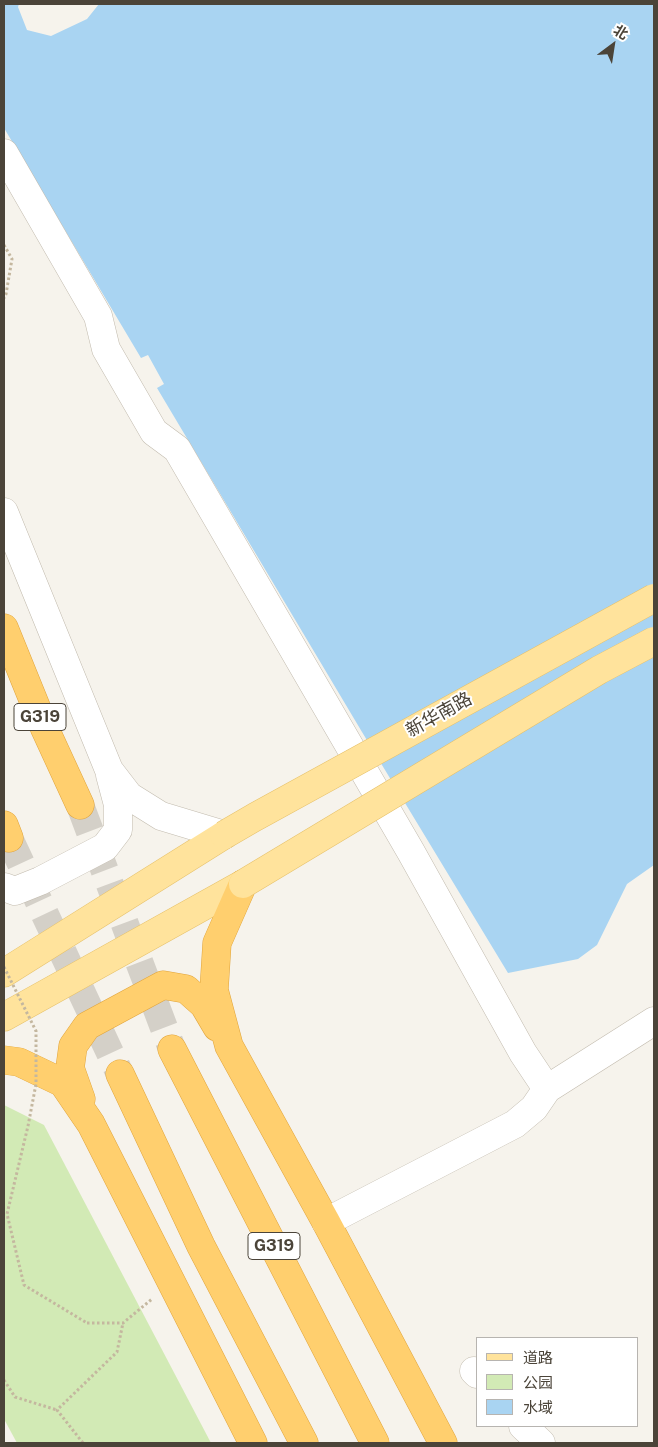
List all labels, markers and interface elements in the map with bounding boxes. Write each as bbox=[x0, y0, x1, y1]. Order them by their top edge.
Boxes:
north arrow bbox=[588, 20, 638, 70]
text: 北 bbox=[611, 22, 631, 43]
street label: 新华南路 bbox=[402, 688, 476, 742]
road number: G319 bbox=[14, 704, 66, 730]
road number: G319 bbox=[248, 1232, 300, 1260]
legend bbox=[476, 1337, 638, 1427]
text: 道路 bbox=[523, 1349, 553, 1366]
text: 公园 bbox=[523, 1374, 553, 1391]
text: 水域 bbox=[523, 1399, 553, 1416]

